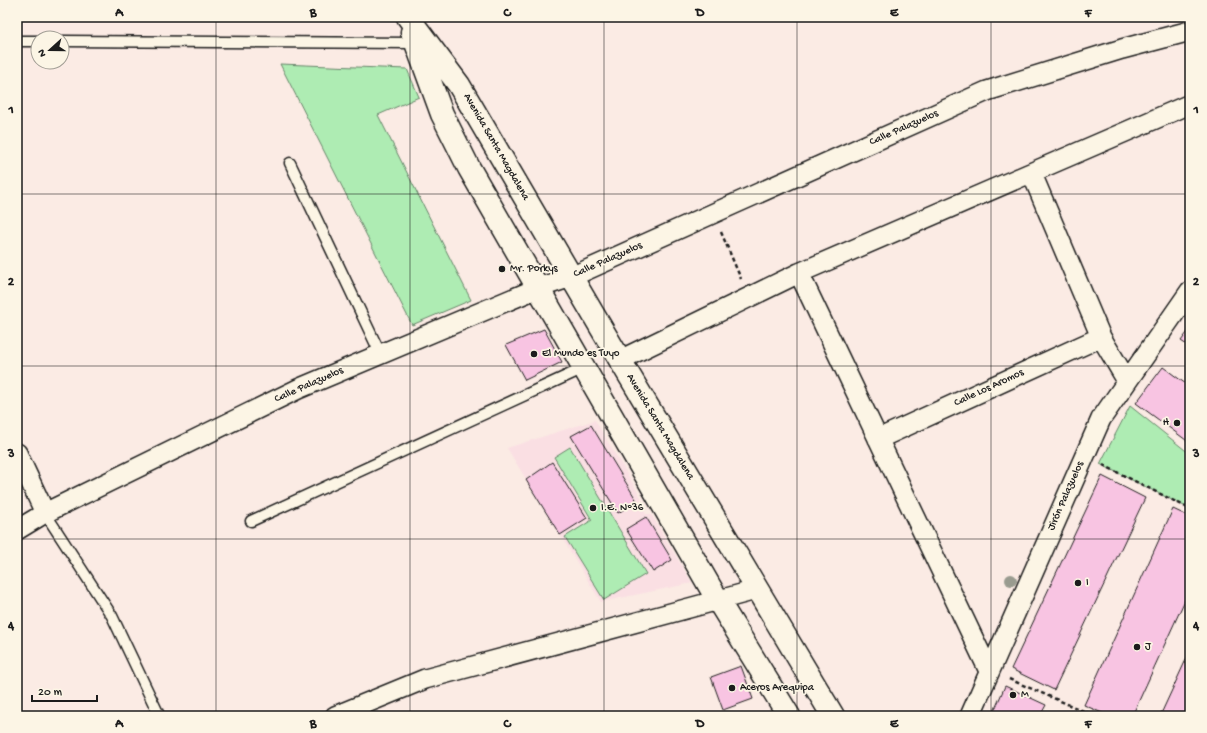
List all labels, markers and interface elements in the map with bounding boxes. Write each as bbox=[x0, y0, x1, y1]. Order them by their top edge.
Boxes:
text: A bbox=[114, 6, 124, 21]
text: B bbox=[309, 6, 318, 21]
text: C bbox=[502, 6, 512, 21]
text: D bbox=[695, 6, 705, 21]
text: E bbox=[890, 6, 899, 21]
text: F bbox=[1084, 6, 1093, 21]
north arrow bbox=[30, 30, 70, 70]
text: N bbox=[36, 47, 49, 58]
street label: Avenida Santa Magdalena bbox=[460, 91, 532, 203]
text: 1 bbox=[7, 103, 14, 118]
text: 1 bbox=[1192, 103, 1199, 118]
street label: Calle Palazuelos bbox=[868, 107, 941, 148]
street label: Calle Palazuelos bbox=[572, 239, 645, 280]
place label: Mr. Porkys bbox=[510, 263, 559, 275]
marker: Mr. Porkys bbox=[497, 264, 507, 274]
text: 2 bbox=[8, 275, 15, 290]
text: 2 bbox=[1193, 275, 1200, 290]
place label: El Mundo es Tuyo bbox=[542, 348, 620, 360]
marker: El Mundo es Tuyo bbox=[529, 349, 539, 359]
street label: Calle Palazuelos bbox=[273, 364, 346, 405]
street label: Calle Los Aromos bbox=[952, 366, 1026, 409]
street label: Avenida Santa Magdalena bbox=[624, 372, 697, 483]
place label: H bbox=[1163, 417, 1170, 429]
marker: H bbox=[1172, 418, 1182, 428]
text: 3 bbox=[7, 447, 15, 462]
text: 3 bbox=[1192, 447, 1200, 462]
street label: Jirón Palazuelos bbox=[1045, 459, 1087, 532]
place label: I.E. Nº36 bbox=[601, 502, 644, 514]
marker: I.E. Nº36 bbox=[588, 503, 598, 513]
place label: I bbox=[1086, 577, 1089, 589]
marker: I bbox=[1073, 578, 1083, 588]
text: 4 bbox=[7, 619, 15, 634]
text: 4 bbox=[1192, 619, 1200, 634]
place label: J bbox=[1145, 641, 1152, 653]
marker: J bbox=[1132, 642, 1142, 652]
scale bar bbox=[32, 677, 97, 703]
place label: Aceros Arequipa bbox=[740, 682, 815, 694]
marker: Aceros Arequipa bbox=[727, 683, 737, 693]
text: 20 m bbox=[38, 686, 63, 700]
place label: M bbox=[1021, 689, 1029, 701]
marker: M bbox=[1008, 690, 1018, 700]
text: A bbox=[114, 717, 124, 732]
text: B bbox=[309, 717, 318, 732]
text: C bbox=[502, 717, 512, 732]
text: D bbox=[695, 717, 705, 732]
text: E bbox=[890, 717, 899, 732]
text: F bbox=[1084, 717, 1093, 732]

